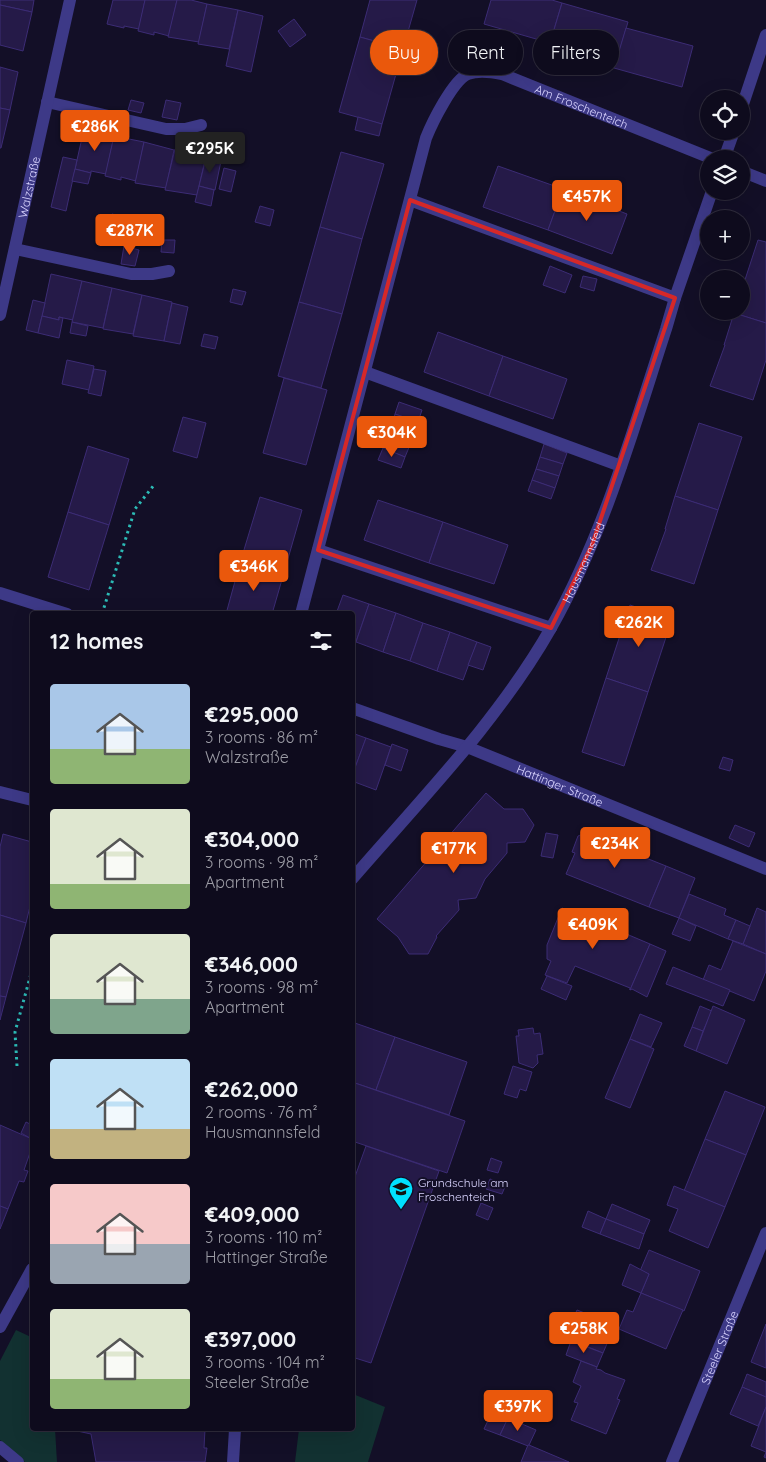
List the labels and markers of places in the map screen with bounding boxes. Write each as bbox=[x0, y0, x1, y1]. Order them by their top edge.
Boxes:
pin: €286K bbox=[60, 110, 130, 152]
pin: €295K bbox=[175, 132, 245, 174]
pin: €457K bbox=[552, 180, 622, 222]
pin: €287K bbox=[95, 214, 165, 256]
pin: €304K bbox=[357, 416, 427, 458]
pin: €346K bbox=[219, 550, 289, 592]
pin: €262K bbox=[604, 606, 674, 648]
pin: €234K bbox=[580, 826, 650, 869]
pin: €177K bbox=[419, 832, 489, 874]
pin: €409K bbox=[558, 908, 628, 950]
place label: Grundschule am Froschenteich bbox=[418, 1175, 508, 1204]
school or university icon: Grundschule am Froschenteich bbox=[388, 1176, 414, 1210]
pin: €258K bbox=[549, 1312, 619, 1354]
pin: €397K bbox=[483, 1390, 553, 1432]

